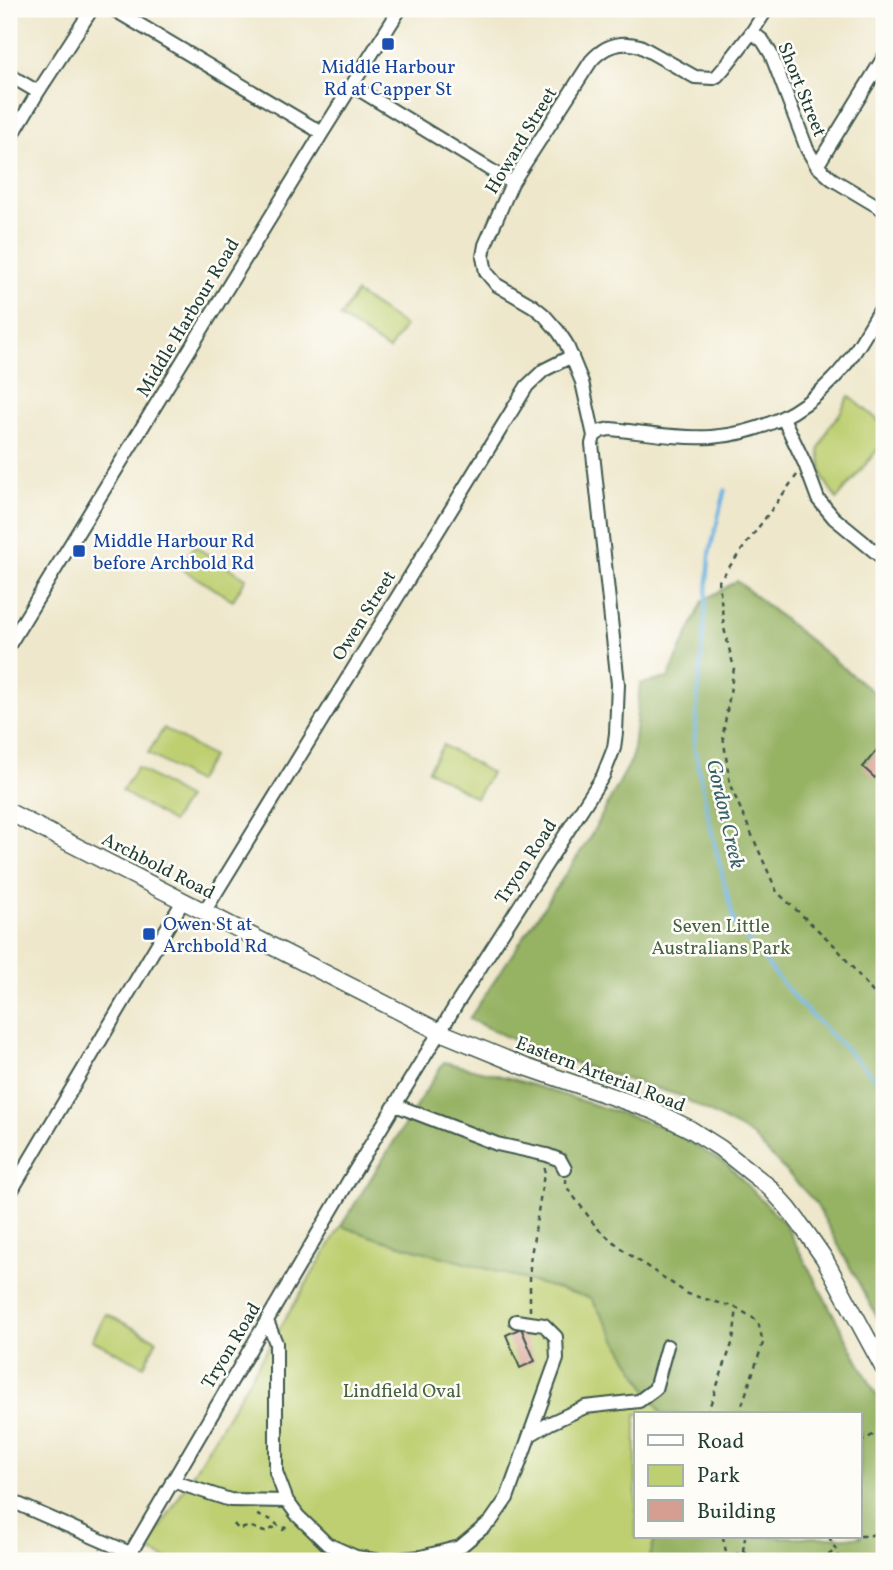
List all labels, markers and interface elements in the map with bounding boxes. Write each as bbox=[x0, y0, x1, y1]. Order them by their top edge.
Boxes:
marker: Middle Harbour Rd at Capper St bbox=[380, 36, 396, 52]
street label: Short Street bbox=[770, 38, 832, 141]
place label: Middle Harbour Rd at Capper St bbox=[321, 55, 455, 103]
street label: Howard Street bbox=[479, 82, 564, 199]
street label: Middle Harbour Road bbox=[131, 234, 246, 402]
place label: Middle Harbour Rd before Archbold Rd bbox=[93, 529, 254, 577]
marker: Middle Harbour Rd before Archbold Rd bbox=[71, 543, 87, 559]
street label: Owen Street bbox=[327, 565, 403, 666]
water label: Gordon Creek bbox=[698, 757, 751, 872]
street label: Tryon Road bbox=[489, 815, 564, 910]
street label: Archbold Road bbox=[97, 827, 219, 907]
place label: Owen St at Archbold Rd bbox=[163, 912, 268, 960]
park label: Seven Little Australians Park bbox=[652, 914, 790, 962]
marker: Owen St at Archbold Rd bbox=[141, 926, 157, 942]
street label: Eastern Arterial Road bbox=[512, 1030, 689, 1119]
street label: Tryon Road bbox=[196, 1298, 268, 1394]
park label: Lindfield Oval bbox=[343, 1379, 462, 1405]
legend bbox=[634, 1412, 862, 1538]
text: Road bbox=[697, 1428, 744, 1457]
text: Park bbox=[697, 1462, 740, 1491]
text: Building bbox=[697, 1498, 776, 1527]

